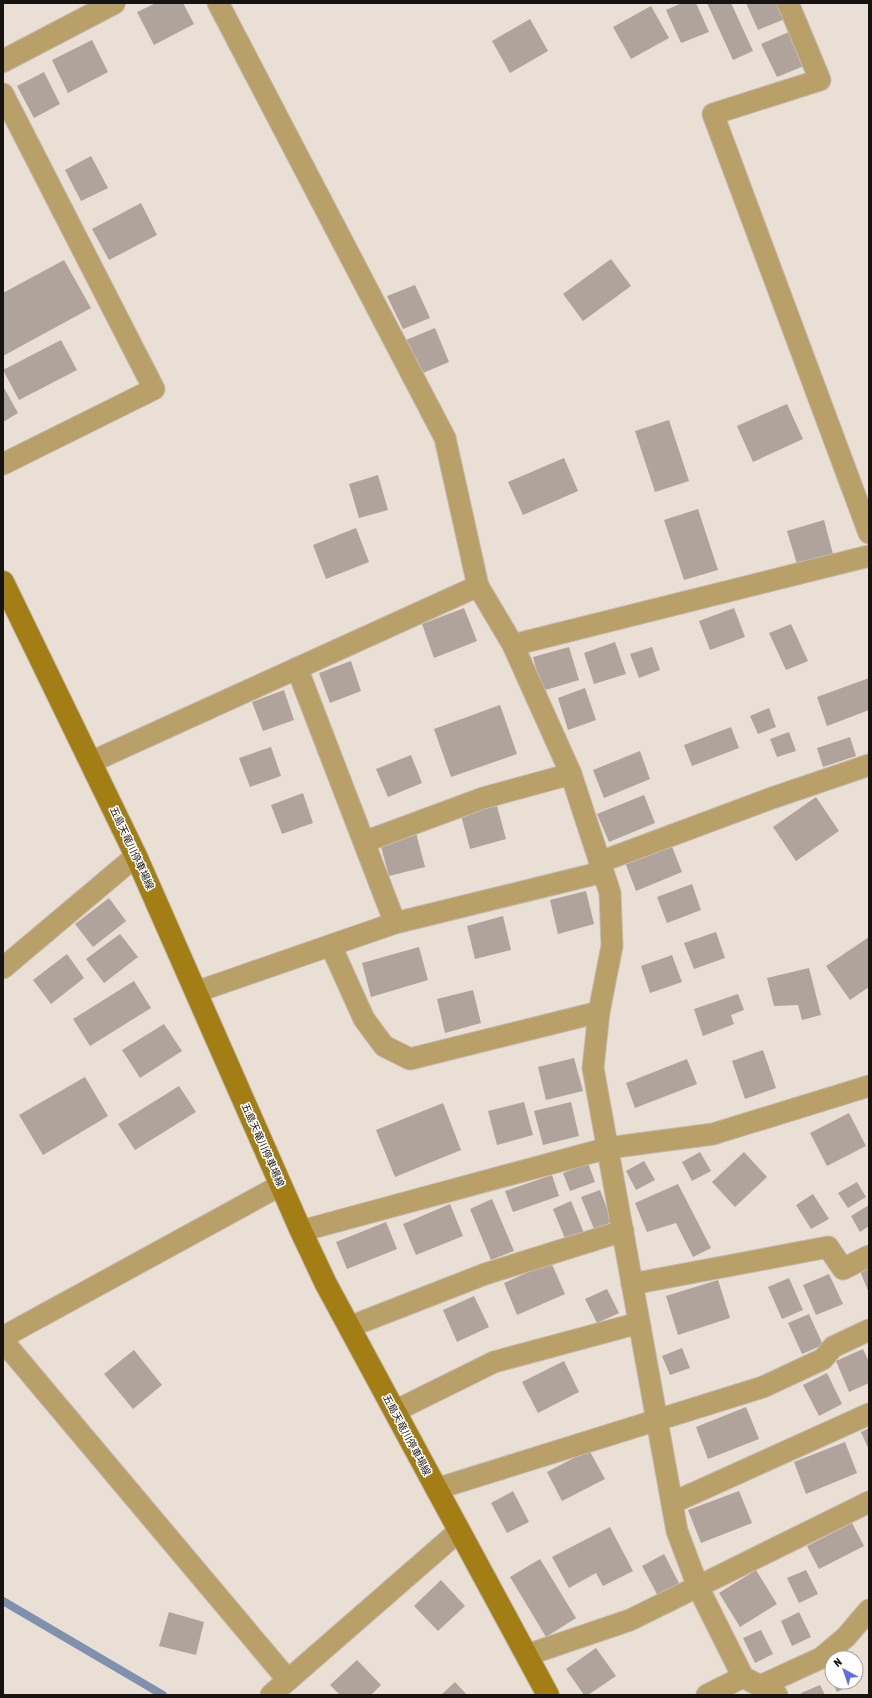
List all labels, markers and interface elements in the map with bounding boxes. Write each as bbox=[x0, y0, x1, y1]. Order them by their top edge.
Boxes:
street label: 五島天竜川停車場線 bbox=[108, 805, 156, 891]
street label: 五島天竜川停車場線 bbox=[240, 1102, 286, 1188]
street label: 五島天竜川停車場線 bbox=[381, 1393, 433, 1477]
north arrow bbox=[824, 1650, 864, 1690]
text: N bbox=[831, 1656, 844, 1669]

